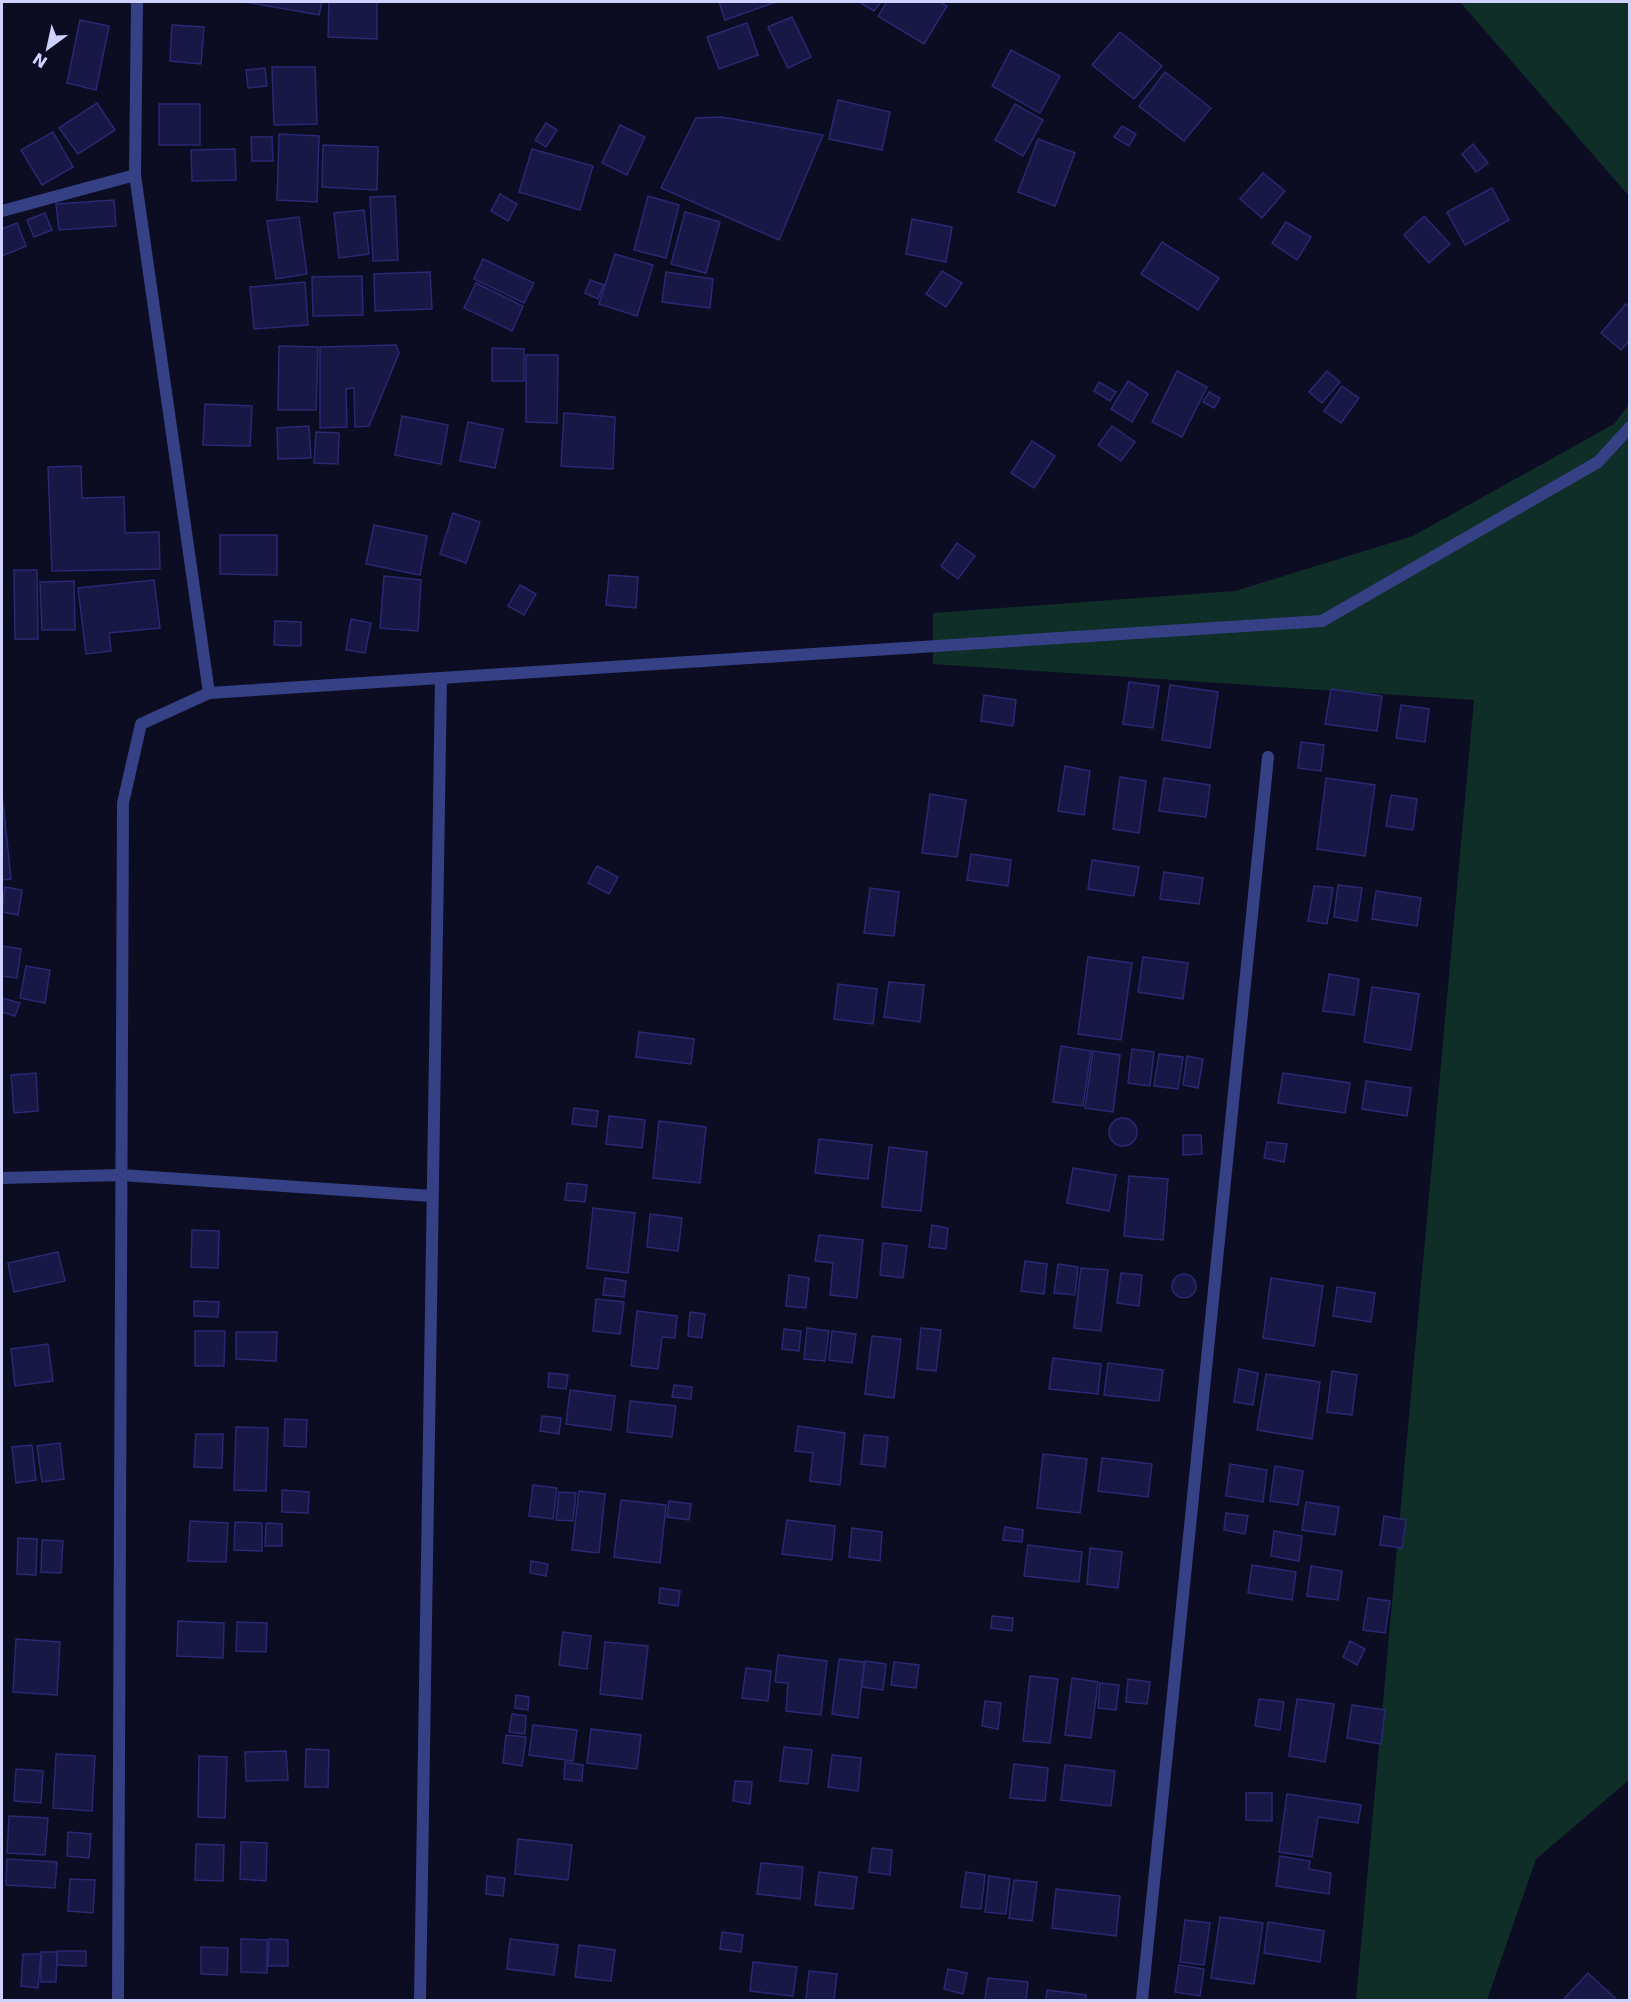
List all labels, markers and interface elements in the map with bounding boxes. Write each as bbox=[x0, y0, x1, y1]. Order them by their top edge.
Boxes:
north arrow bbox=[18, 18, 78, 78]
text: N bbox=[29, 49, 51, 72]

